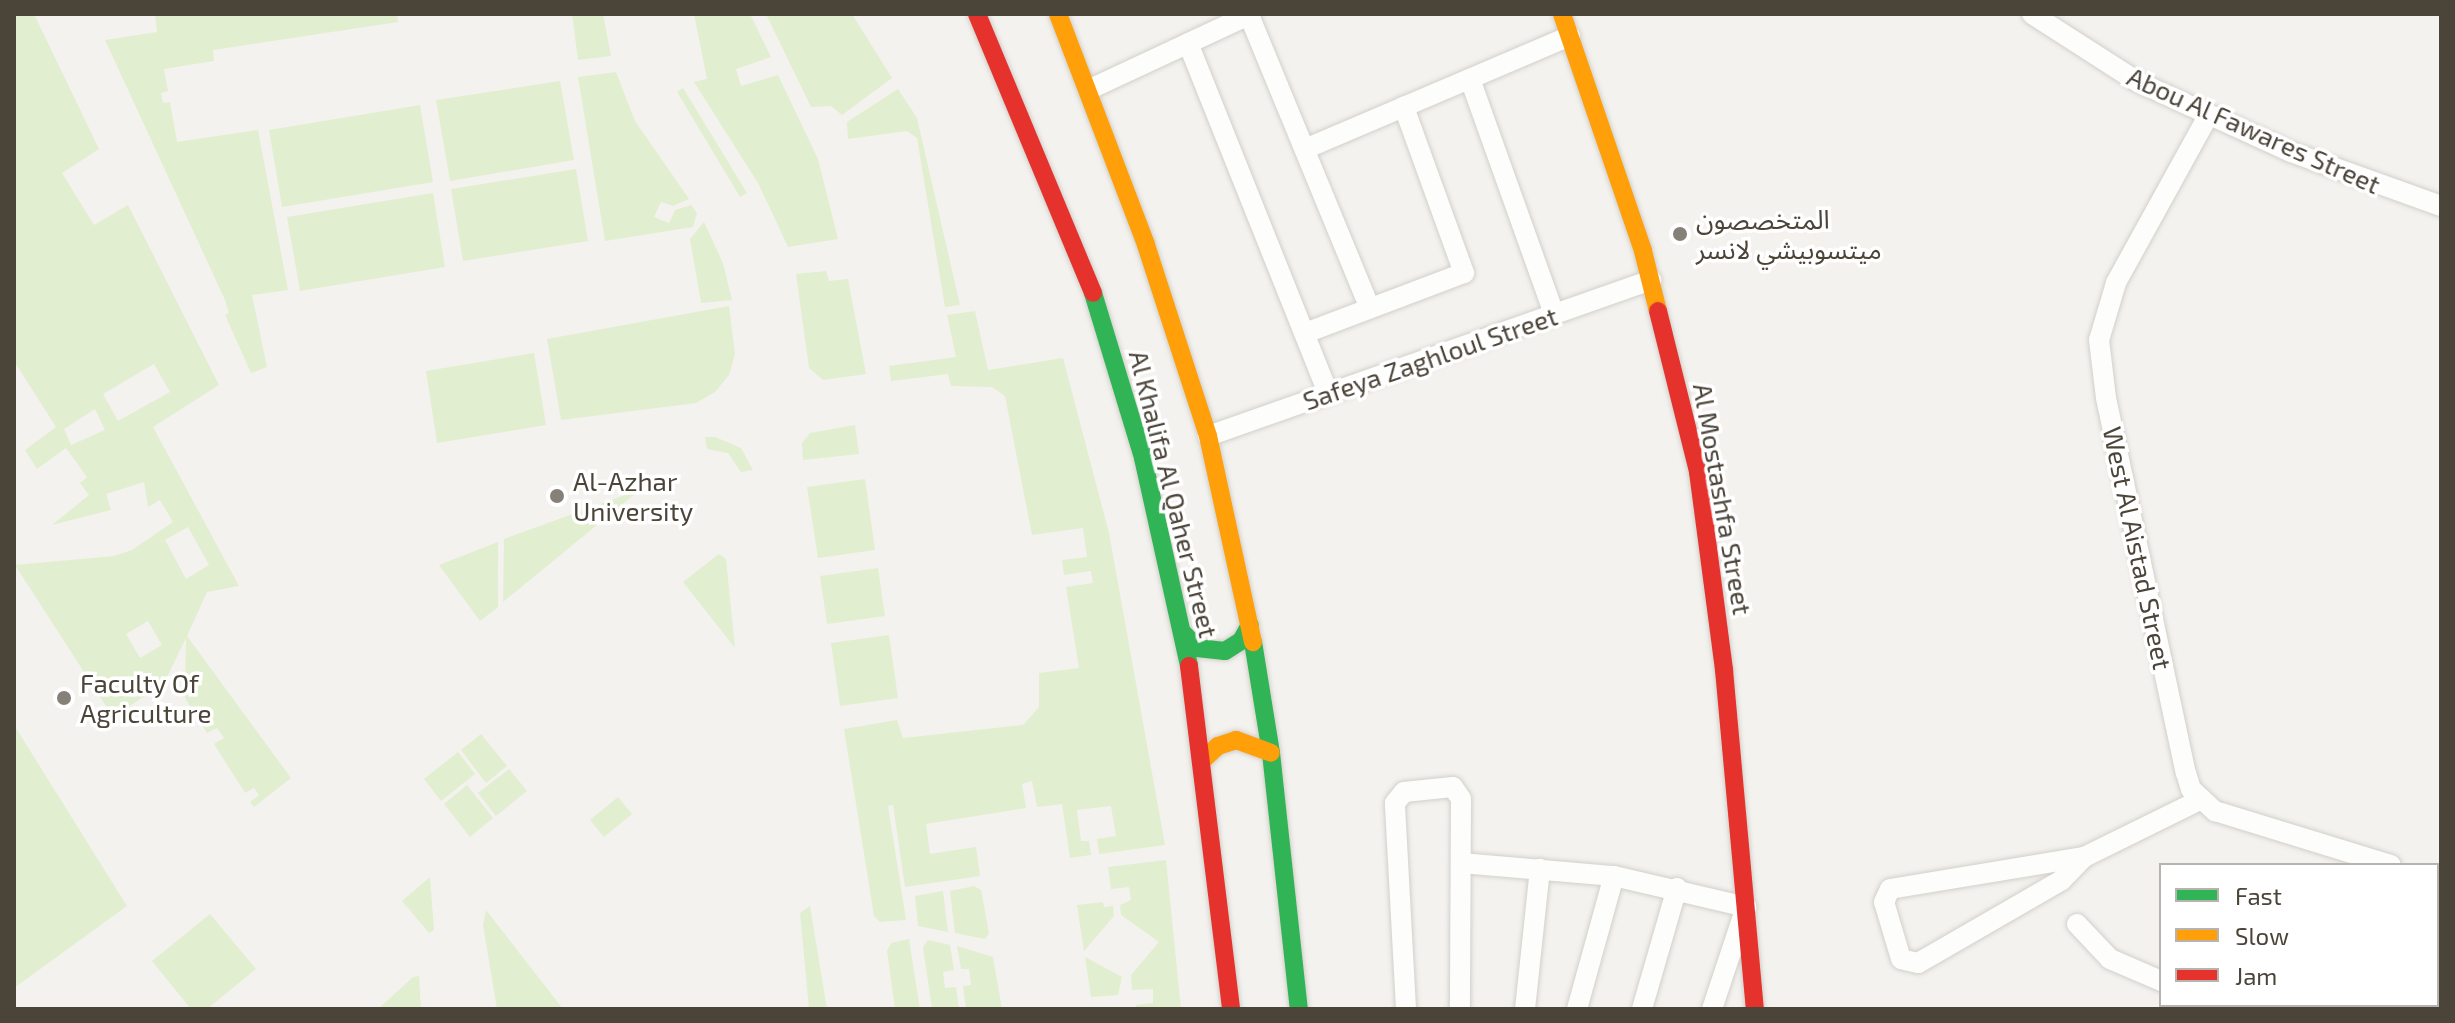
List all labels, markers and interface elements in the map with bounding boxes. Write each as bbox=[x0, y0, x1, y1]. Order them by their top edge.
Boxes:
street label: Abou Al Fawares Street bbox=[2122, 60, 2386, 200]
place label: المتخصصون ميتسوبيشي لانسر bbox=[1696, 203, 1882, 264]
marker: المتخصصون ميتسوبيشي لانسر bbox=[1671, 225, 1689, 243]
street label: Safeya Zaghloul Street bbox=[1298, 300, 1562, 416]
street label: Al Khalifa Al Qaher Street bbox=[1123, 346, 1225, 642]
street label: Al Mostashfa Street bbox=[1687, 380, 1759, 618]
street label: West Al Aistad Street bbox=[2097, 423, 2179, 673]
place label: Al-Azhar University bbox=[573, 465, 693, 526]
marker: Al-Azhar University bbox=[548, 487, 566, 505]
place label: Faculty Of Agriculture bbox=[80, 667, 211, 728]
marker: Faculty Of Agriculture bbox=[55, 689, 73, 707]
legend bbox=[2159, 863, 2439, 1007]
text: Fast bbox=[2235, 881, 2282, 910]
text: Slow bbox=[2235, 921, 2289, 950]
text: Jam bbox=[2235, 961, 2277, 990]

